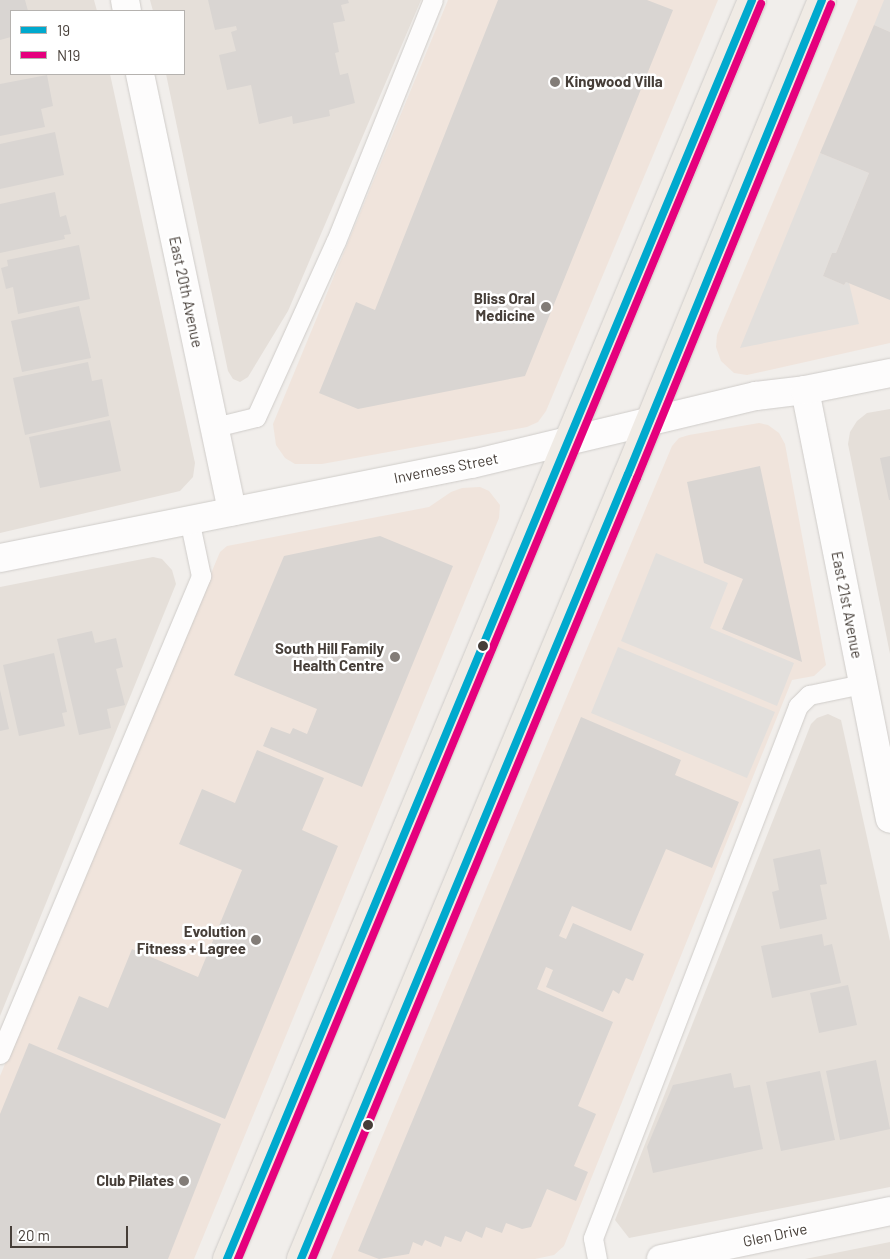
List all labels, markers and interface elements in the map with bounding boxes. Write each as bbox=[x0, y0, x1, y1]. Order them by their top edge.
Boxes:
legend bbox=[10, 10, 185, 75]
text: 19 bbox=[57, 21, 70, 39]
text: N19 bbox=[57, 46, 80, 64]
place label: Kingwood Villa bbox=[565, 73, 663, 91]
marker: Kingwood Villa bbox=[549, 76, 561, 88]
street label: East 20th Avenue bbox=[165, 235, 207, 349]
place label: Bliss Oral Medicine bbox=[474, 289, 535, 324]
marker: Bliss Oral Medicine bbox=[539, 300, 553, 314]
street label: Inverness Street bbox=[392, 449, 500, 487]
street label: East 21st Avenue bbox=[828, 550, 866, 660]
place label: South Hill Family Health Centre bbox=[275, 639, 384, 674]
unlabelled marker bbox=[478, 641, 488, 651]
marker: South Hill Family Health Centre bbox=[388, 650, 402, 664]
place label: Evolution Fitness + Lagree bbox=[137, 922, 246, 957]
marker: Evolution Fitness + Lagree bbox=[250, 934, 262, 946]
unlabelled marker bbox=[363, 1120, 373, 1130]
place label: Club Pilates bbox=[96, 1172, 174, 1190]
marker: Club Pilates bbox=[178, 1175, 190, 1187]
scale bar bbox=[12, 1216, 130, 1248]
street label: Glen Drive bbox=[741, 1219, 809, 1251]
text: 20 m bbox=[18, 1226, 50, 1244]

